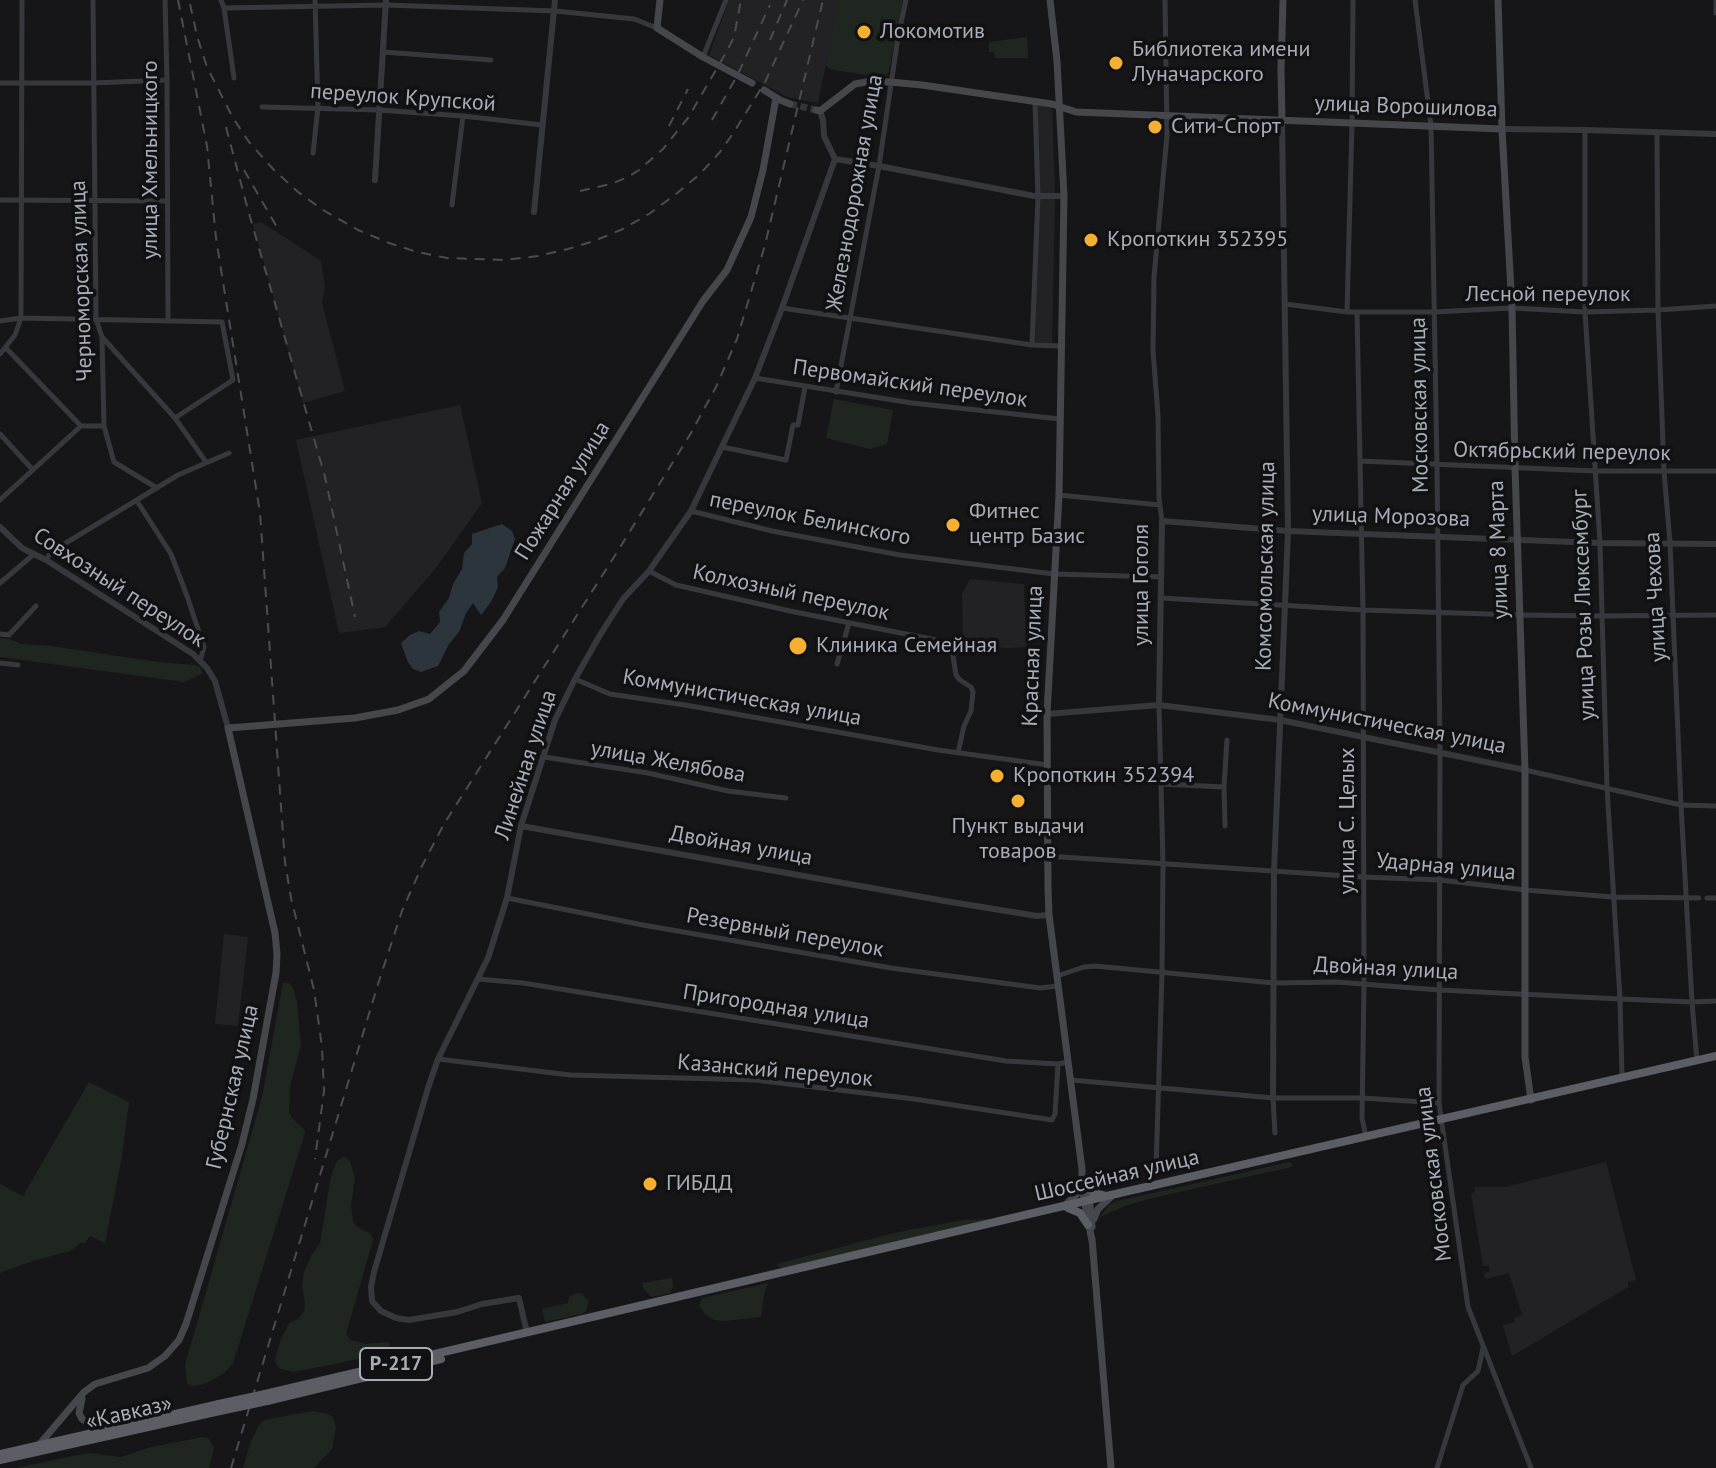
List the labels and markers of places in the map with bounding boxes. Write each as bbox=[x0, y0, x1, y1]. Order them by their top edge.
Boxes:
place label: Локомотив bbox=[880, 19, 985, 45]
marker: Локомотив bbox=[855, 23, 873, 41]
place label: Библиотека имени Луначарского bbox=[1132, 37, 1310, 88]
marker: Библиотека имени Луначарского bbox=[1107, 54, 1125, 72]
place label: Сити-Спорт bbox=[1171, 114, 1281, 140]
marker: Сити-Спорт bbox=[1146, 118, 1164, 136]
place label: Кропоткин 352395 bbox=[1107, 227, 1288, 253]
marker: Кропоткин 352395 bbox=[1082, 231, 1100, 249]
place label: Фитнес центр Базис bbox=[969, 499, 1085, 550]
marker: Фитнес центр Базис bbox=[944, 516, 962, 534]
place label: Клиника Семейная bbox=[816, 633, 997, 659]
marker: Клиника Семейная bbox=[787, 635, 809, 657]
place label: Кропоткин 352394 bbox=[1013, 763, 1194, 789]
marker: Кропоткин 352394 bbox=[988, 767, 1006, 785]
marker: Пункт выдачи товаров bbox=[1009, 792, 1027, 810]
place label: Пункт выдачи товаров bbox=[952, 814, 1084, 866]
place label: ГИБДД bbox=[666, 1171, 733, 1197]
marker: ГИБДД bbox=[641, 1175, 659, 1193]

